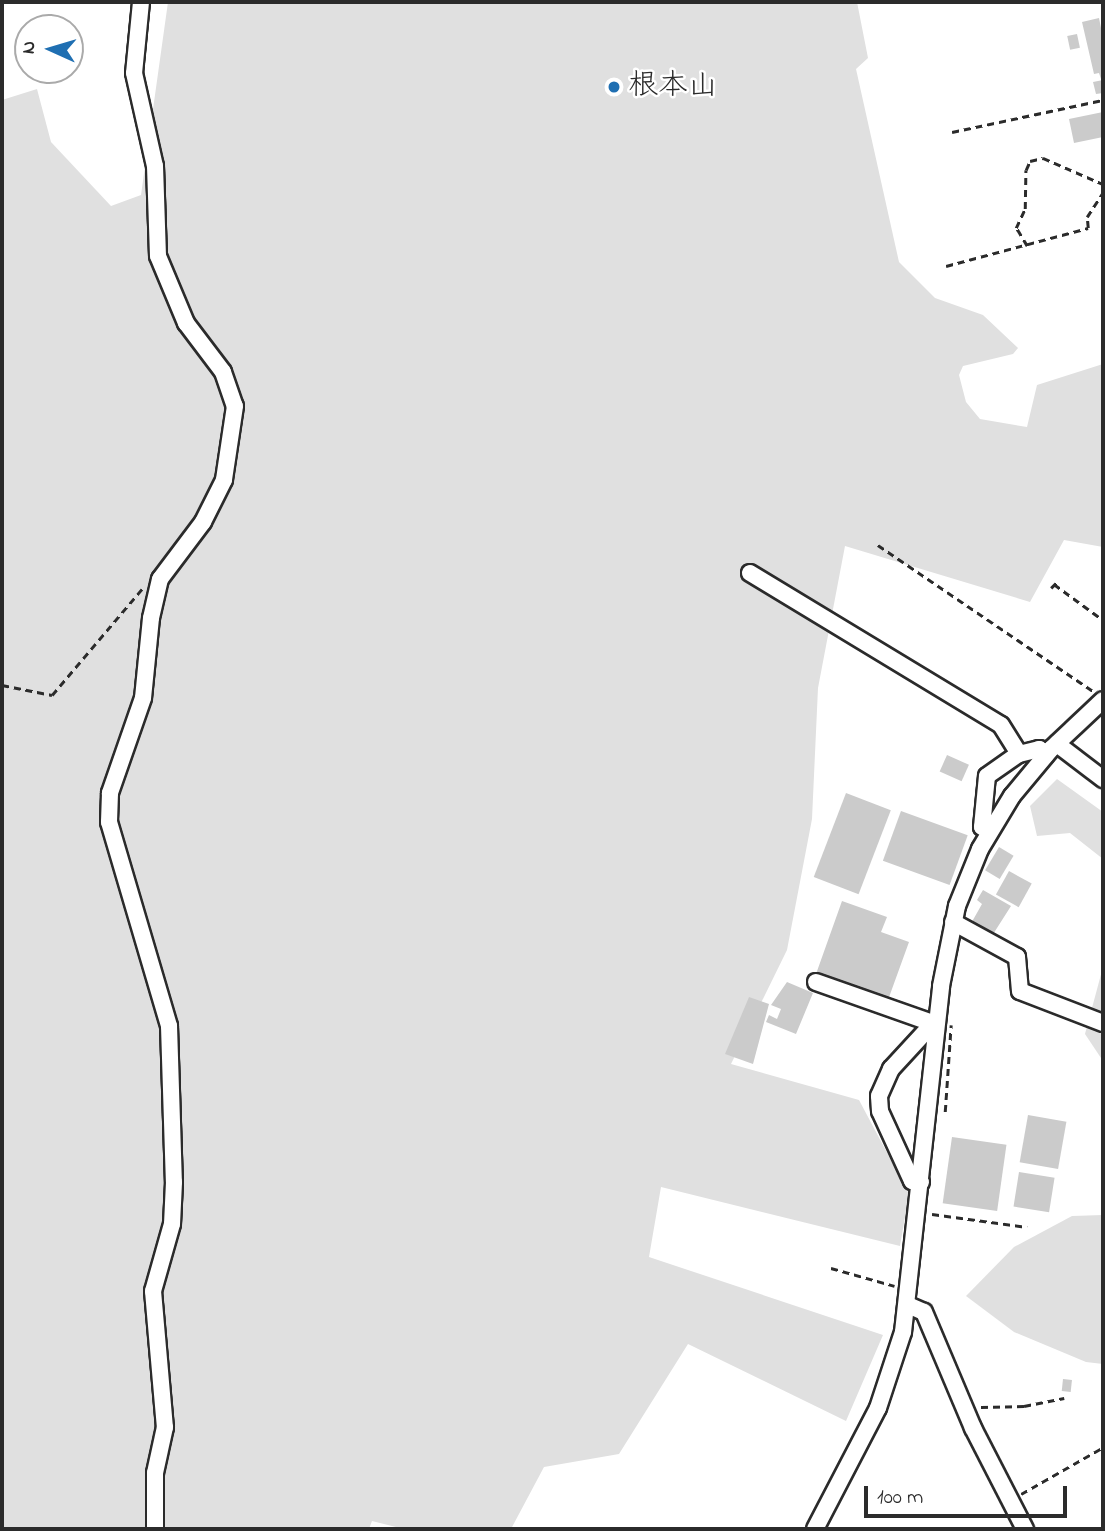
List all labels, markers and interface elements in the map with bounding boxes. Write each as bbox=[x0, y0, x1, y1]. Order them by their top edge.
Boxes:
north arrow bbox=[14, 14, 84, 84]
text: N bbox=[16, 40, 43, 55]
place label: 根本山 bbox=[628, 69, 718, 105]
marker: 根本山 bbox=[606, 79, 622, 95]
scale bar bbox=[867, 1472, 1070, 1516]
text: 100 m bbox=[877, 1483, 923, 1513]

